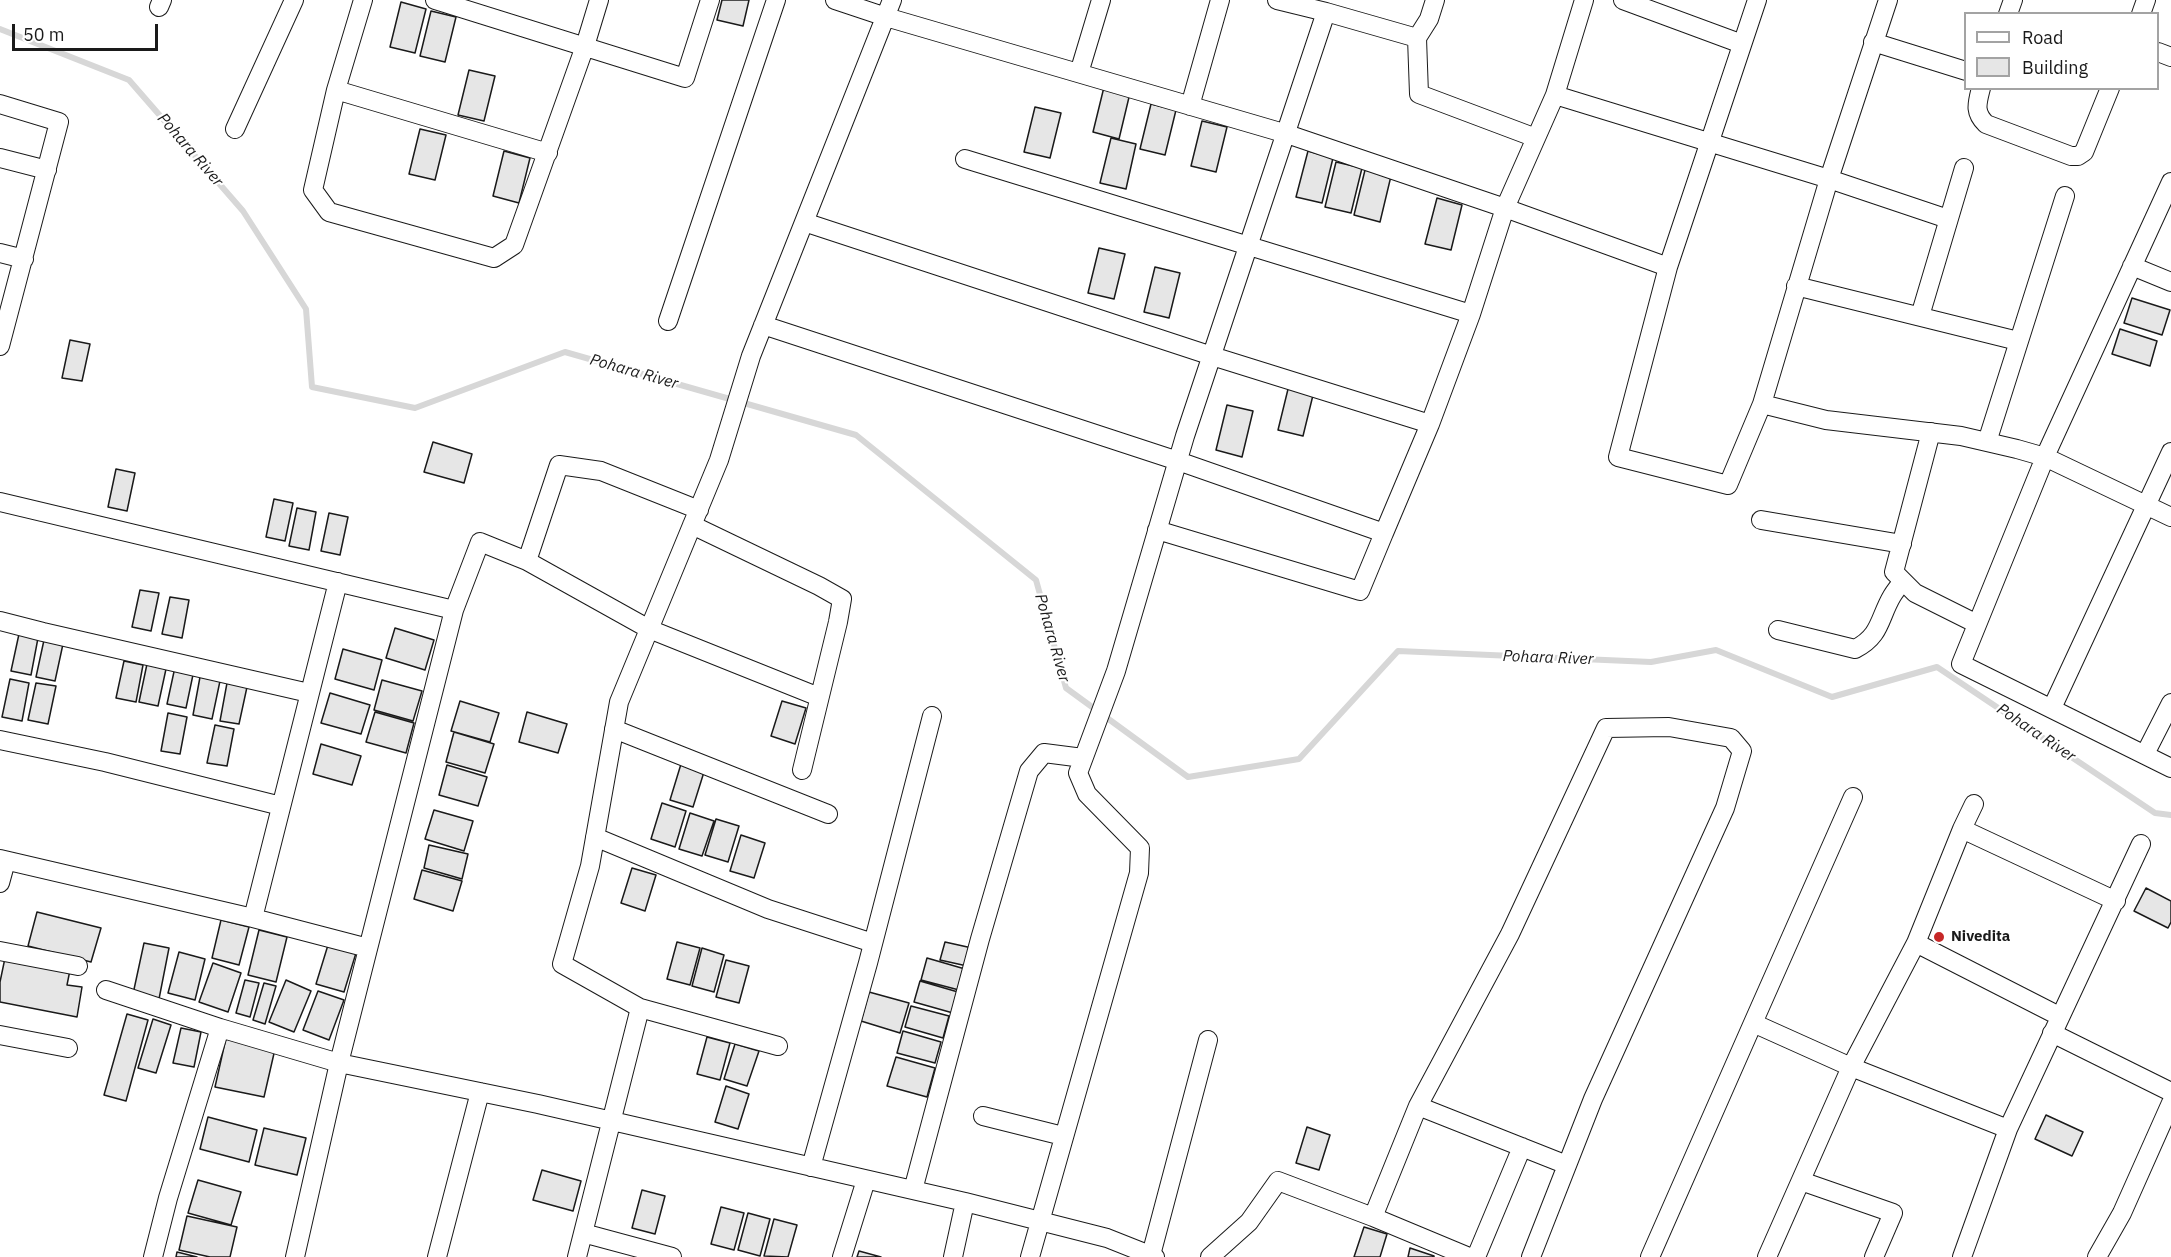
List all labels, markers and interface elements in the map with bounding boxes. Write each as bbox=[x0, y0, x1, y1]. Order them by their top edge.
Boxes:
scale bar bbox=[15, 12, 160, 50]
legend bbox=[1964, 12, 2159, 90]
text: 50 m bbox=[23, 23, 65, 46]
text: Road bbox=[2022, 26, 2063, 49]
text: Building bbox=[2022, 56, 2088, 79]
water label: Pohara River bbox=[153, 109, 227, 191]
water label: Pohara River bbox=[588, 350, 680, 394]
water label: Pohara River bbox=[1030, 592, 1074, 684]
water label: Pohara River bbox=[1502, 647, 1594, 669]
water label: Pohara River bbox=[1993, 700, 2079, 766]
place label: Nivedita bbox=[1951, 928, 2010, 946]
marker: Nivedita bbox=[1932, 930, 1946, 944]

